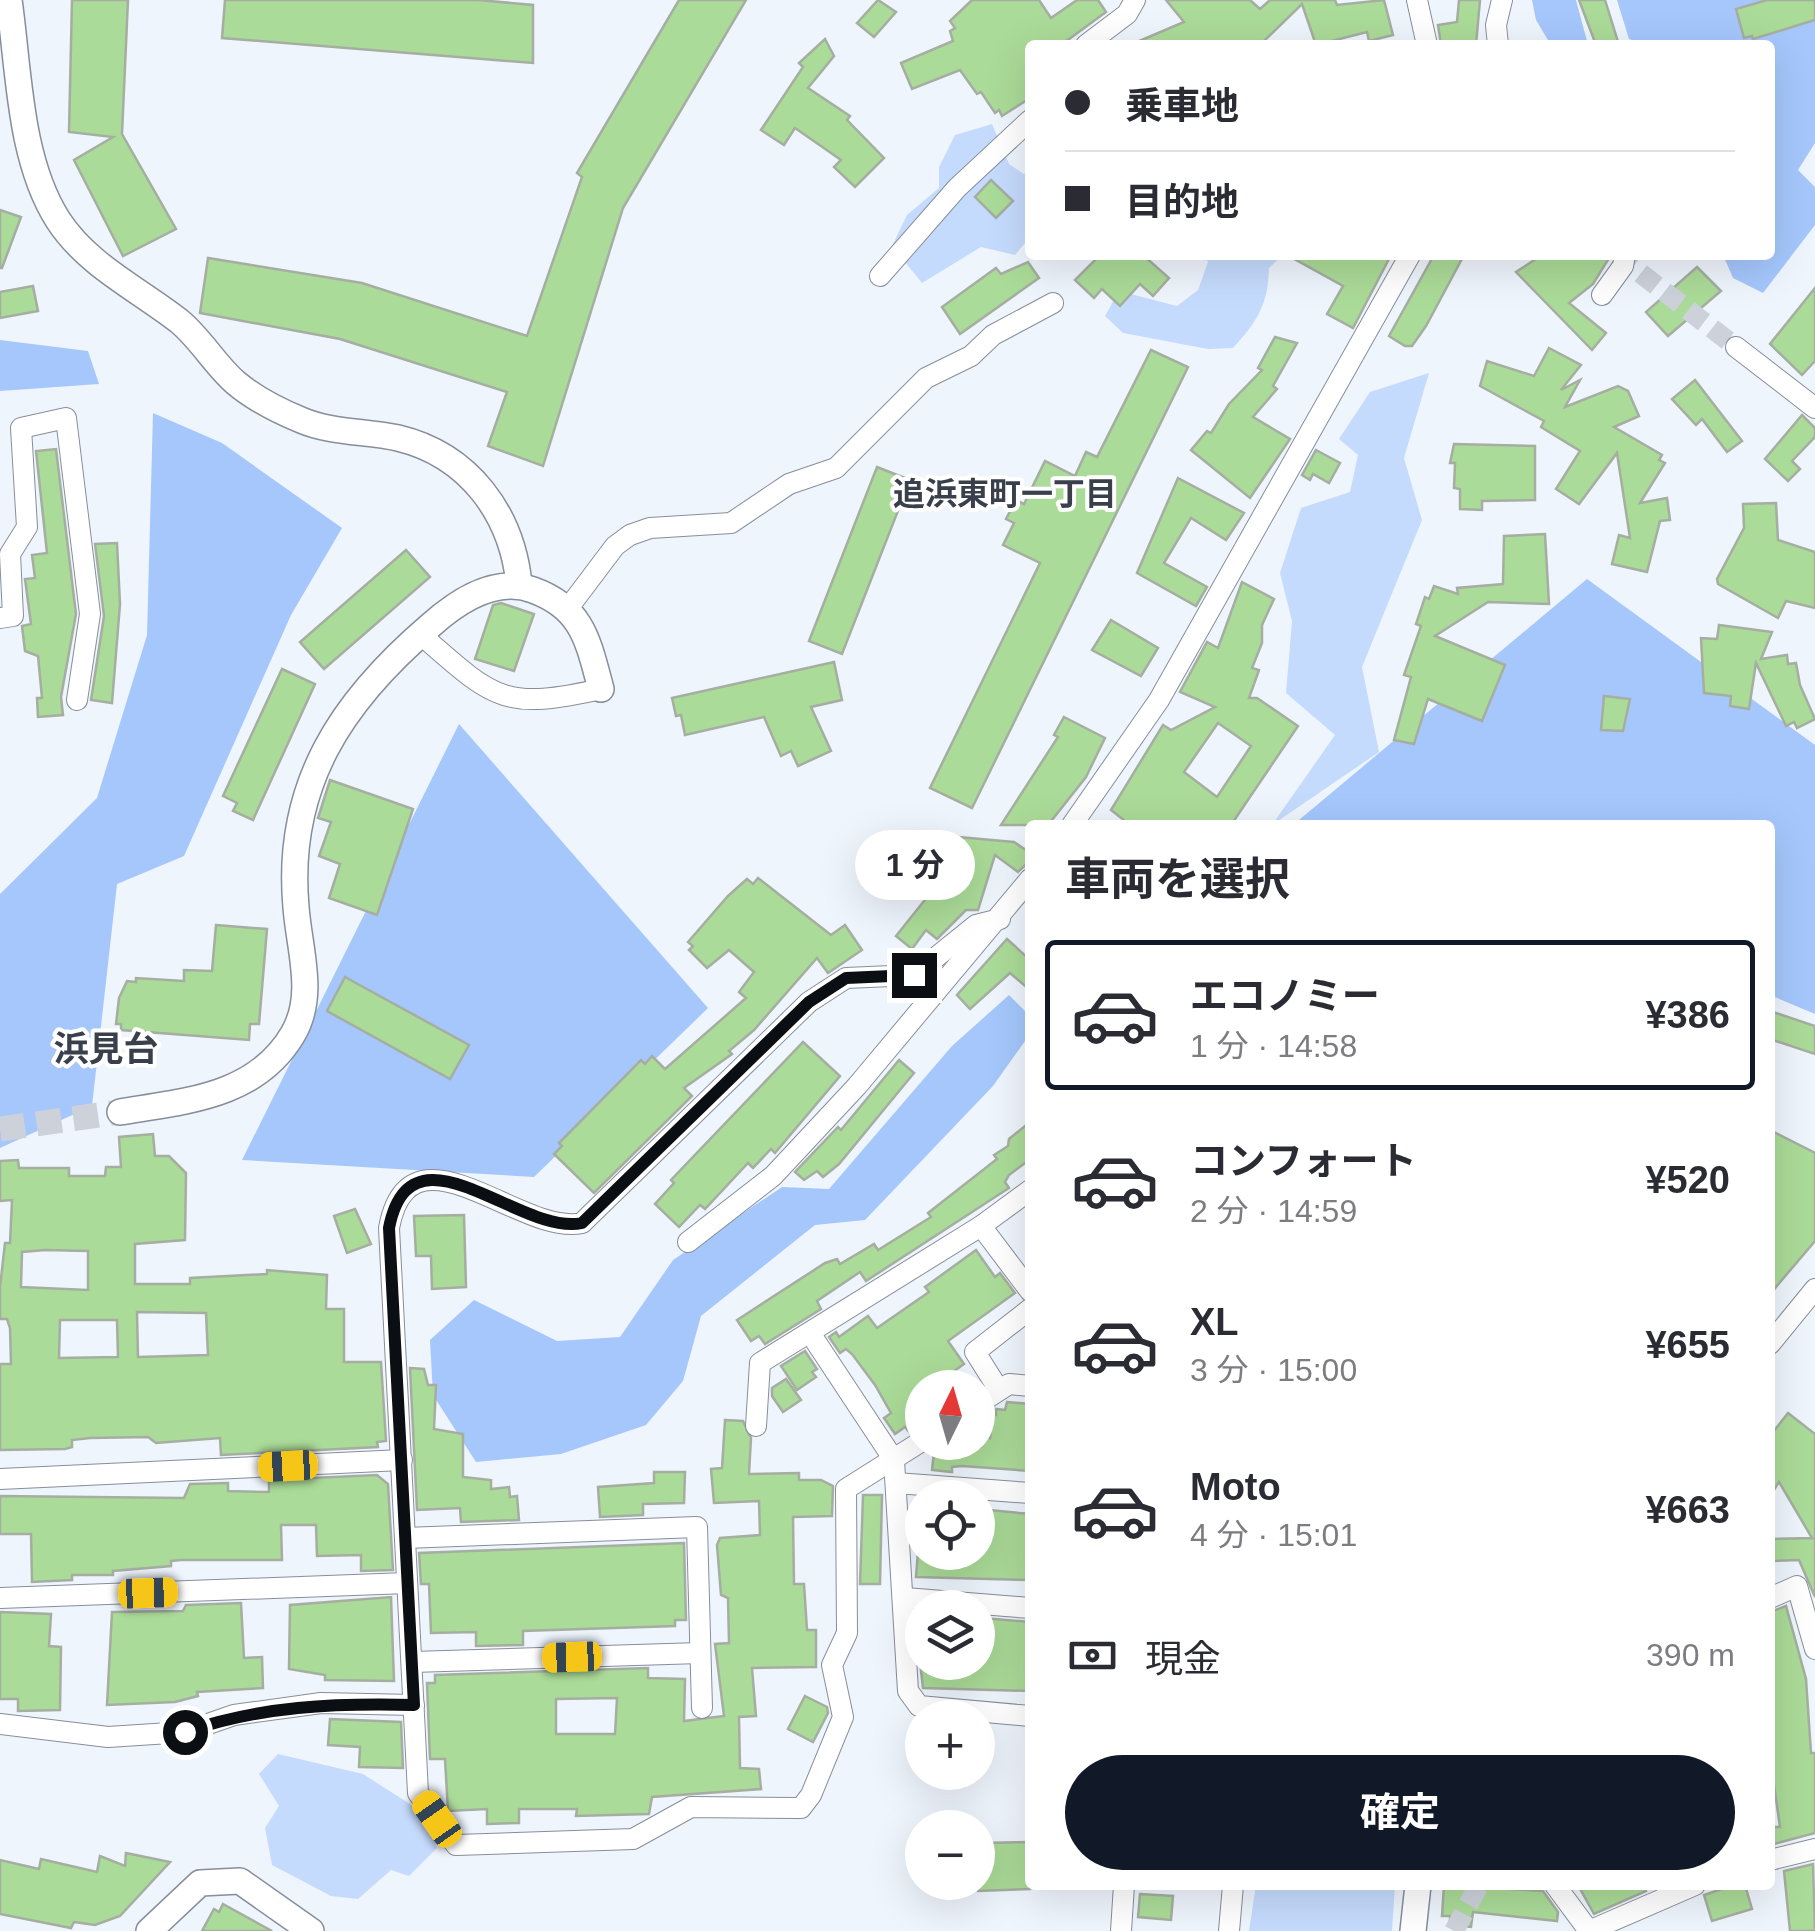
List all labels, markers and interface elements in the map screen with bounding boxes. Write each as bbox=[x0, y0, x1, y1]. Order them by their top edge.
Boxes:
text: 乗車地 bbox=[1125, 85, 1239, 127]
text: 目的地 bbox=[1125, 181, 1239, 223]
district label: 追浜東町一丁目 bbox=[893, 476, 1117, 512]
callout: 1 分 bbox=[854, 830, 974, 900]
text: 1 分 bbox=[886, 847, 944, 883]
text: 車両を選択 bbox=[1065, 854, 1290, 905]
route end bbox=[892, 953, 937, 998]
icon: car bbox=[1070, 970, 1160, 1060]
text: エコノミー bbox=[1190, 975, 1380, 1017]
text: ¥386 bbox=[1645, 994, 1730, 1036]
text: 1 分 · 14:58 bbox=[1190, 1028, 1357, 1064]
district label: 浜見台 bbox=[53, 1029, 159, 1068]
icon: car bbox=[1070, 1135, 1160, 1225]
text: コンフォート bbox=[1190, 1140, 1417, 1182]
text: ¥520 bbox=[1645, 1159, 1730, 1201]
text: 2 分 · 14:59 bbox=[1190, 1193, 1357, 1229]
icon: car bbox=[1070, 1300, 1160, 1390]
text: XL bbox=[1190, 1301, 1239, 1343]
text: ¥655 bbox=[1645, 1324, 1730, 1366]
text: 3 分 · 15:00 bbox=[1190, 1352, 1357, 1388]
north arrow bbox=[905, 1370, 995, 1460]
map controls bbox=[905, 1370, 995, 1900]
car bbox=[257, 1449, 319, 1483]
icon: car bbox=[1070, 1465, 1160, 1555]
text: Moto bbox=[1190, 1466, 1281, 1508]
button: locate bbox=[905, 1480, 995, 1570]
text: ¥663 bbox=[1645, 1489, 1730, 1531]
text: 4 分 · 15:01 bbox=[1190, 1517, 1357, 1553]
car bbox=[117, 1577, 179, 1609]
button: layers bbox=[905, 1590, 995, 1680]
icon: cash bbox=[1065, 1628, 1120, 1683]
text: 390 m bbox=[1646, 1637, 1735, 1673]
text: 現金 bbox=[1145, 1638, 1221, 1680]
car bbox=[541, 1641, 603, 1673]
button: + bbox=[905, 1700, 995, 1790]
route start bbox=[163, 1710, 208, 1755]
button: 確定 bbox=[1065, 1755, 1735, 1870]
car bbox=[408, 1786, 466, 1852]
button: − bbox=[905, 1810, 995, 1900]

